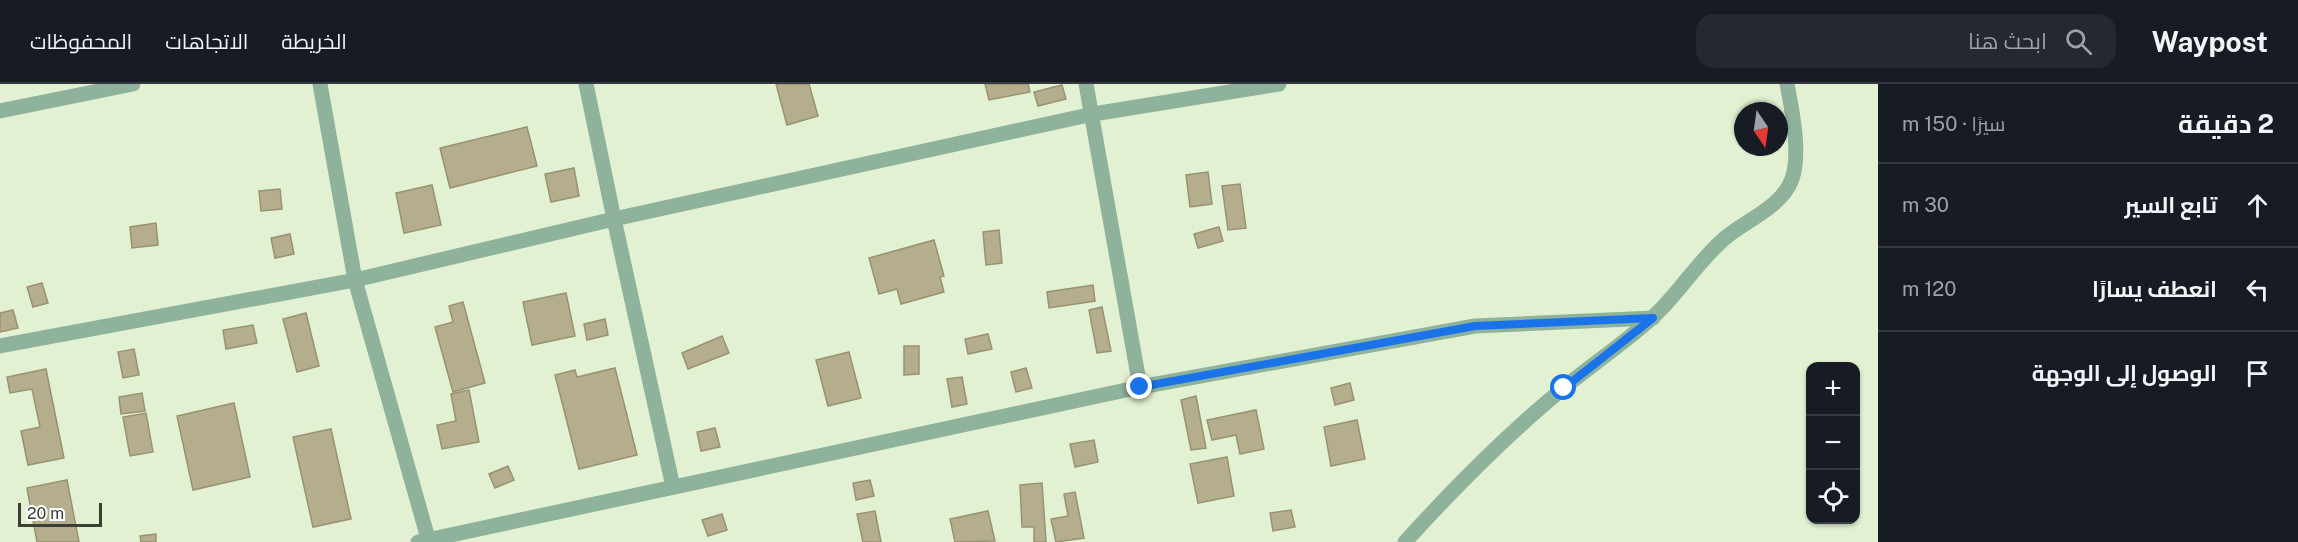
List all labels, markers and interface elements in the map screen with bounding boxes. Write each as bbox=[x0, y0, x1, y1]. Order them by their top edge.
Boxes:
search box bbox=[1696, 14, 2116, 68]
icon: search bbox=[2062, 25, 2095, 58]
text: Waypost bbox=[2152, 25, 2268, 58]
text: ابحث هنا bbox=[1968, 28, 2047, 54]
text: المحفوظات bbox=[30, 29, 132, 54]
text: الاتجاهات bbox=[165, 29, 248, 54]
text: الخريطة bbox=[281, 29, 347, 54]
north arrow bbox=[1734, 102, 1788, 156]
text: 2 دقيقة bbox=[2178, 108, 2274, 139]
text: سيرًا · 150 m bbox=[1902, 112, 2005, 136]
icon: ahead bbox=[2241, 189, 2274, 222]
text: تابع السير bbox=[2125, 192, 2217, 218]
text: 30 m bbox=[1902, 193, 1949, 217]
icon: left bbox=[2241, 273, 2274, 306]
text: انعطف يسارًا bbox=[2092, 276, 2217, 302]
text: 120 m bbox=[1902, 277, 1957, 301]
icon: arrive bbox=[2241, 357, 2274, 390]
text: الوصول إلى الوجهة bbox=[2032, 360, 2217, 386]
map controls bbox=[1806, 362, 1860, 524]
button: + bbox=[1806, 362, 1860, 416]
route end bbox=[1126, 373, 1152, 399]
route start bbox=[1550, 374, 1576, 400]
button: − bbox=[1806, 416, 1860, 470]
button: locate bbox=[1806, 470, 1860, 524]
scale bar bbox=[18, 500, 102, 528]
text: 20 m bbox=[27, 504, 64, 523]

